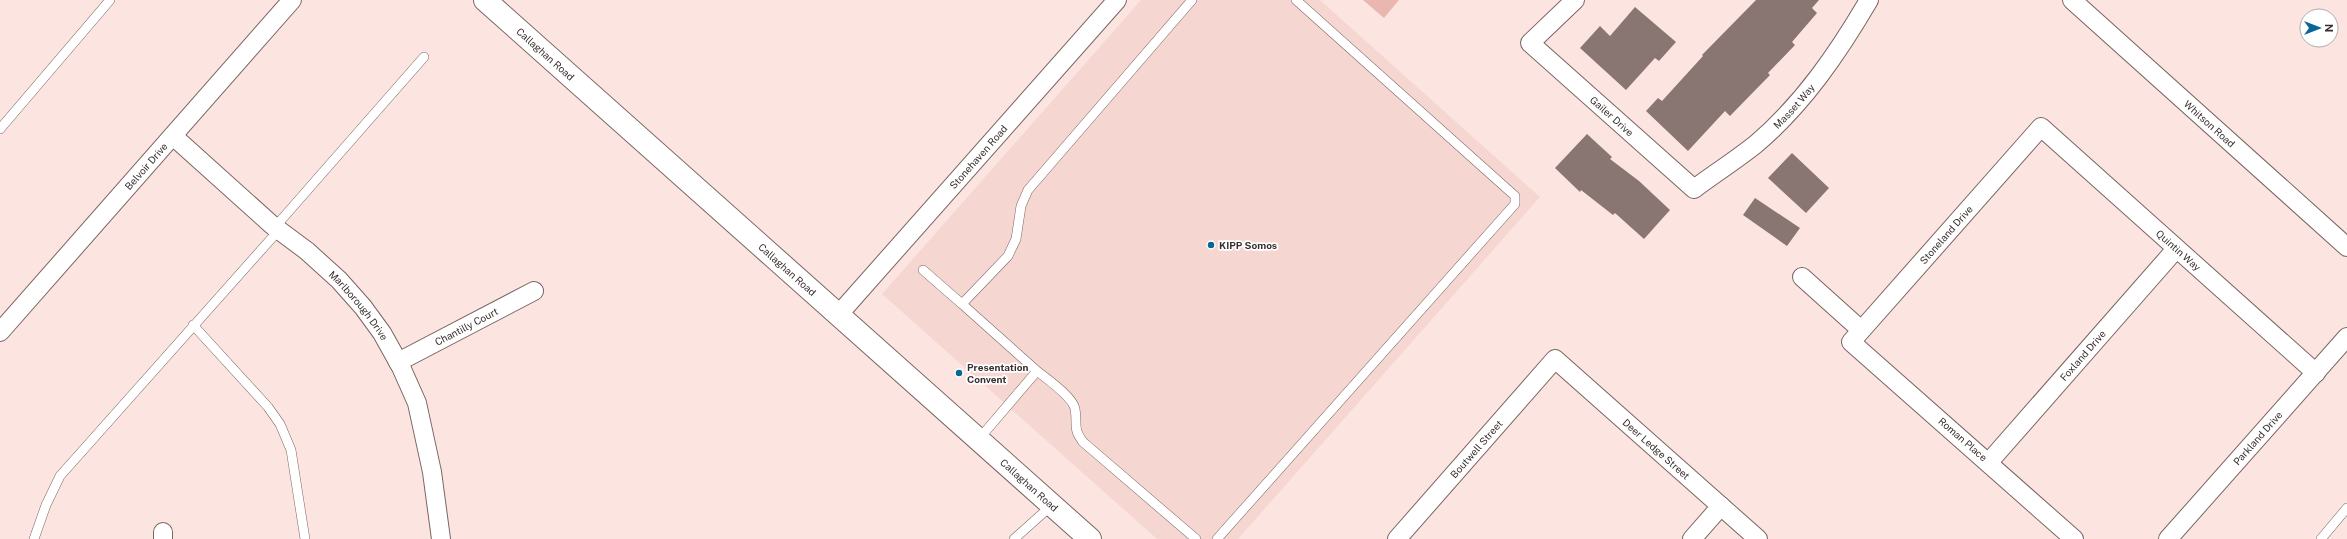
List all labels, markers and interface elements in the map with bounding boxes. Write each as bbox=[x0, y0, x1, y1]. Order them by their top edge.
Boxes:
north arrow bbox=[2299, 8, 2339, 48]
text: N bbox=[2323, 24, 2335, 32]
street label: Callaghan Road bbox=[514, 25, 577, 83]
street label: Masset Way bbox=[1771, 81, 1817, 131]
street label: Gailer Drive bbox=[1588, 93, 1636, 139]
street label: Whitson Road bbox=[2182, 98, 2238, 150]
street label: Stonehaven Road bbox=[947, 122, 1010, 191]
street label: Belvoir Drive bbox=[122, 140, 170, 192]
street label: Stoneland Drive bbox=[1917, 203, 1975, 266]
street label: Quintin Way bbox=[2154, 227, 2204, 274]
place label: KIPP Somos bbox=[1219, 239, 1277, 251]
marker: KIPP Somos bbox=[1206, 240, 1216, 250]
street label: Callaghan Road bbox=[756, 241, 819, 298]
street label: Marlborough Drive bbox=[327, 268, 391, 342]
street label: Chantilly Court bbox=[433, 305, 500, 348]
street label: Foxland Drive bbox=[2057, 327, 2108, 383]
place label: Presentation Convent bbox=[967, 361, 1028, 385]
marker: Presentation Convent bbox=[954, 368, 964, 378]
street label: Parkland Drive bbox=[2230, 408, 2285, 467]
street label: Roman Place bbox=[1936, 415, 1990, 464]
street label: Deer Ledge Street bbox=[1621, 416, 1692, 482]
street label: Boutwell Street bbox=[1448, 417, 1505, 480]
street label: Callaghan Road bbox=[998, 456, 1061, 514]

